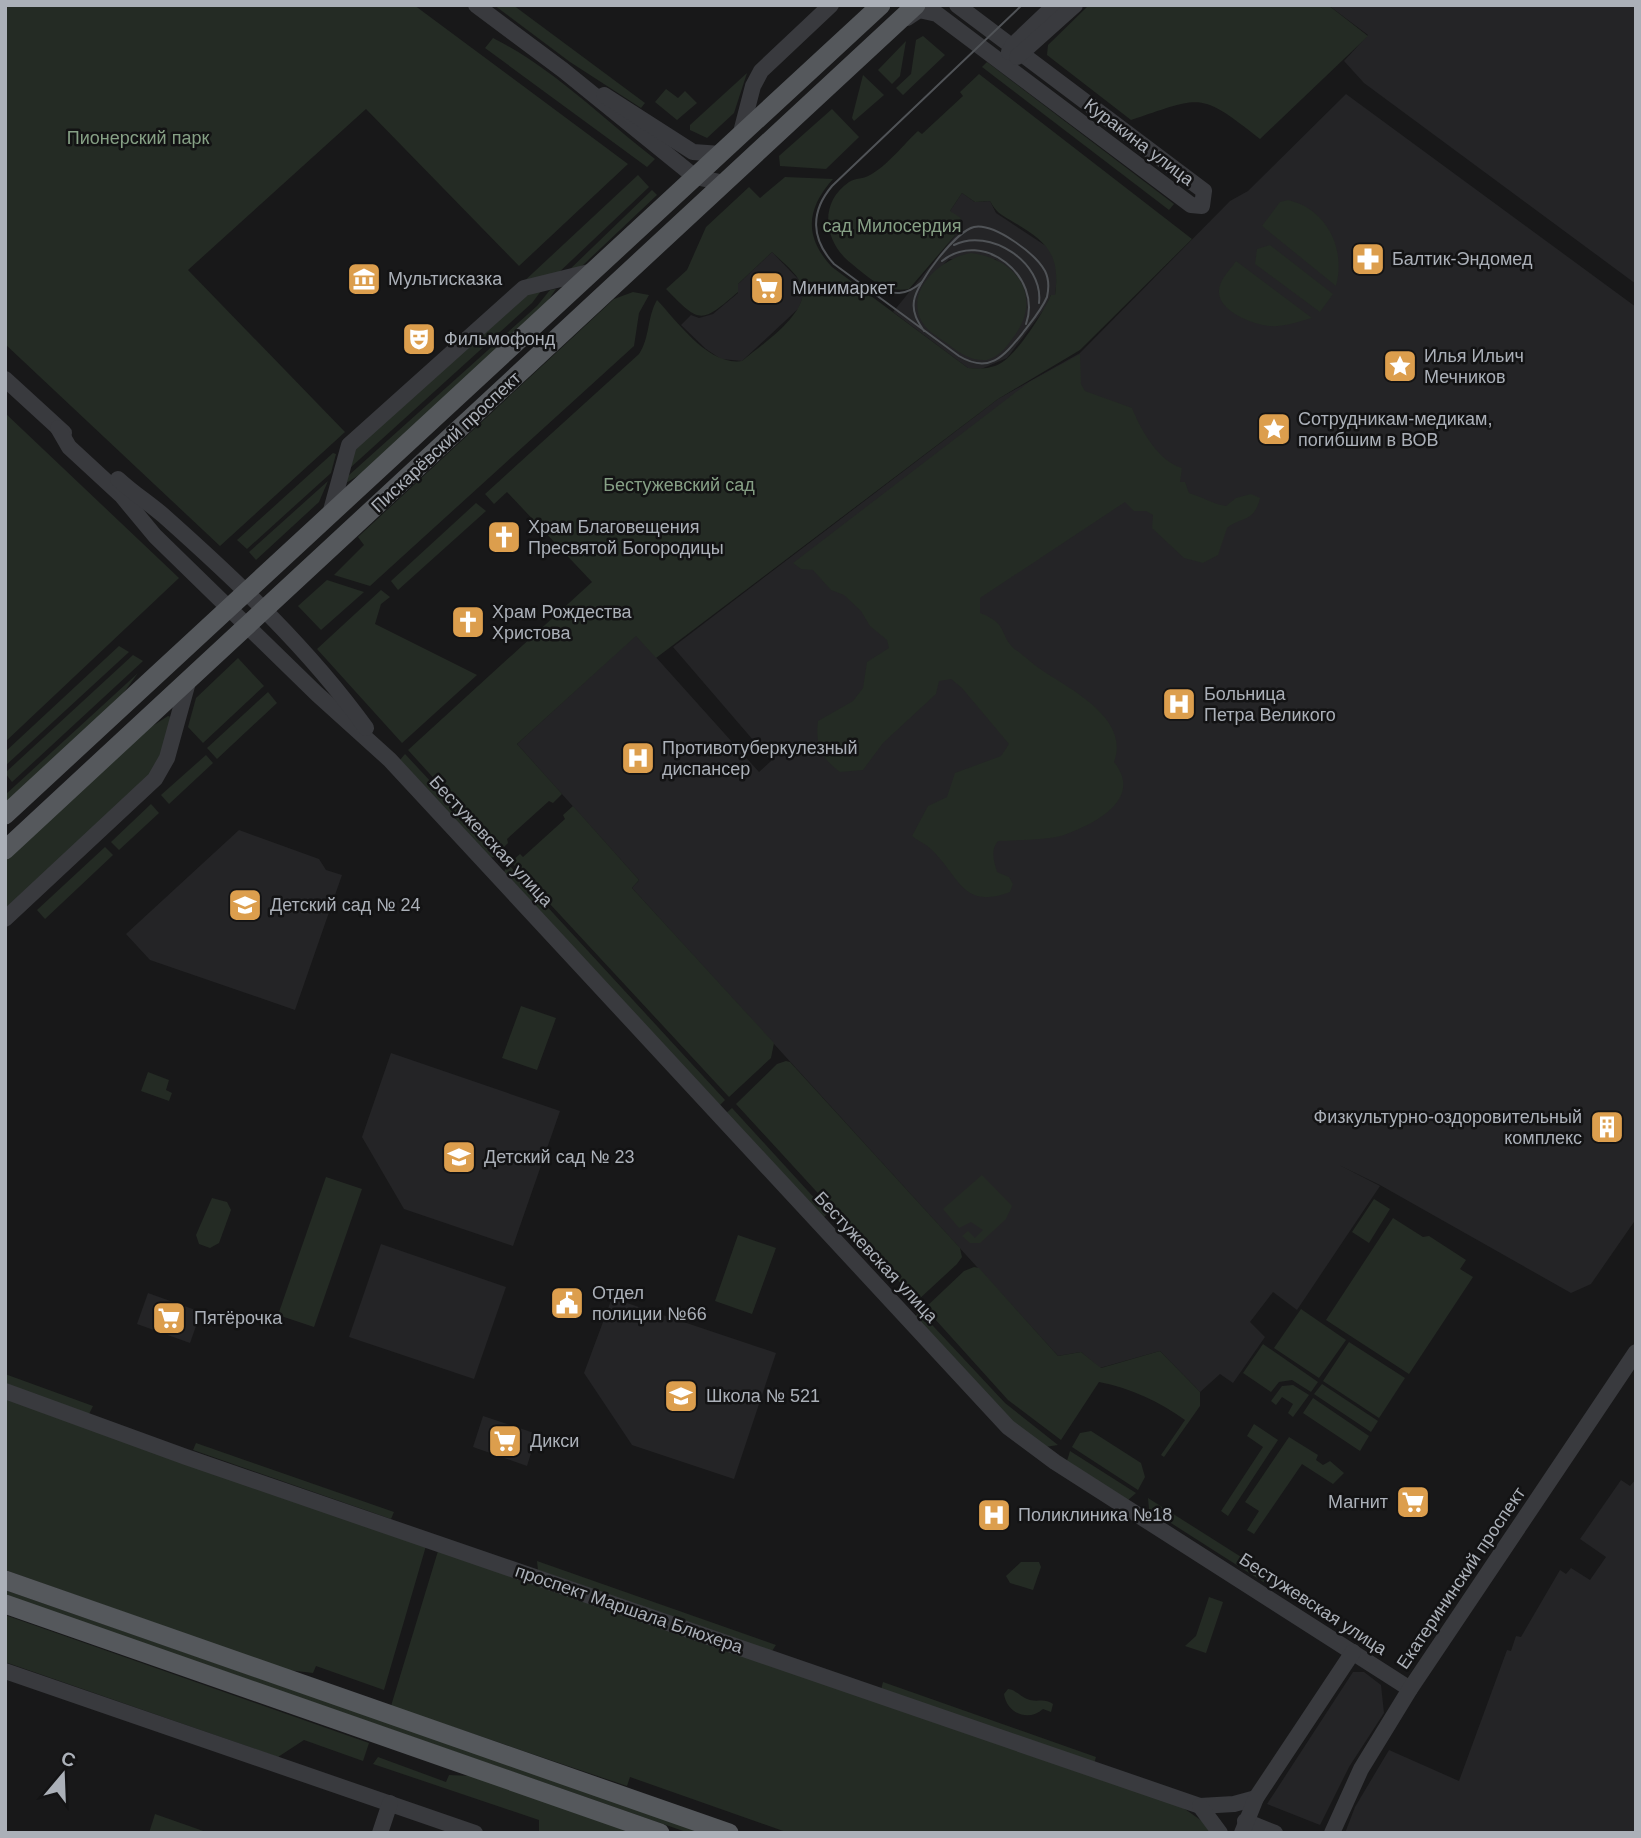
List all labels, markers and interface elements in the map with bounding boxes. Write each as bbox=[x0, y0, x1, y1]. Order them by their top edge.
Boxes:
street label: Куракина улица bbox=[1080, 94, 1198, 190]
park label: Пионерский парк bbox=[67, 128, 209, 148]
park label: сад Милосердия bbox=[822, 216, 962, 236]
pharmacy icon: Балтик-Эндомед bbox=[1349, 240, 1387, 278]
place label: Балтик-Эндомед bbox=[1392, 249, 1533, 269]
museum icon: Мультисказка bbox=[345, 260, 383, 298]
place label: Мультисказка bbox=[388, 269, 503, 289]
supermarket icon: Минимаркет bbox=[748, 269, 786, 307]
place label: Минимаркет bbox=[792, 278, 895, 298]
theatre icon: Фильмофонд bbox=[400, 320, 438, 358]
place label: Фильмофонд bbox=[444, 329, 556, 349]
place label: Илья Ильич Мечников bbox=[1424, 346, 1524, 387]
place icon: Илья Ильич Мечников bbox=[1381, 347, 1419, 385]
street label: Пискарёвский проспект bbox=[367, 368, 525, 516]
place label: Сотрудникам-медикам, погибшим в ВОВ bbox=[1298, 409, 1492, 450]
place icon: Сотрудникам-медикам, погибшим в ВОВ bbox=[1255, 410, 1293, 448]
park label: Бестужевский сад bbox=[603, 475, 755, 495]
place label: Храм Благовещения Пресвятой Богородицы bbox=[528, 517, 724, 558]
church icon: Храм Благовещения Пресвятой Богородицы bbox=[485, 518, 523, 556]
place label: Храм Рождества Христова bbox=[492, 602, 633, 643]
church icon: Храм Рождества Христова bbox=[449, 603, 487, 641]
place label: Больница Петра Великого bbox=[1204, 684, 1336, 725]
hospital icon: Больница Петра Великого bbox=[1160, 685, 1198, 723]
place label: Противотуберкулезный диспансер bbox=[662, 738, 858, 779]
hospital icon: Противотуберкулезный диспансер bbox=[619, 739, 657, 777]
street label: Бестужевская улица bbox=[425, 772, 557, 911]
school or university icon: Детский сад № 24 bbox=[226, 886, 264, 924]
place label: Детский сад № 24 bbox=[270, 895, 420, 915]
place label: Физкультурно-оздоровительный комплекс bbox=[1314, 1107, 1582, 1148]
building icon: Физкультурно-оздоровительный комплекс bbox=[1588, 1108, 1626, 1146]
school or university icon: Детский сад № 23 bbox=[440, 1138, 478, 1176]
place label: Детский сад № 23 bbox=[484, 1147, 634, 1167]
street label: Бестужевская улица bbox=[810, 1188, 942, 1327]
place label: Отдел полиции №66 bbox=[592, 1283, 707, 1324]
public building icon: Отдел полиции №66 bbox=[548, 1284, 586, 1322]
supermarket icon: Пятёрочка bbox=[150, 1299, 188, 1337]
place label: Пятёрочка bbox=[194, 1308, 283, 1328]
school or university icon: Школа № 521 bbox=[662, 1377, 700, 1415]
place label: Школа № 521 bbox=[706, 1386, 820, 1406]
supermarket icon: Дикси bbox=[486, 1422, 524, 1460]
place label: Дикси bbox=[530, 1431, 579, 1451]
street label: Екатерининский проспект bbox=[1393, 1483, 1529, 1673]
supermarket icon: Магнит bbox=[1394, 1483, 1432, 1521]
place label: Магнит bbox=[1328, 1492, 1388, 1512]
hospital icon: Поликлиника №18 bbox=[975, 1496, 1013, 1534]
place label: Поликлиника №18 bbox=[1018, 1505, 1172, 1525]
street label: Бестужевская улица bbox=[1236, 1549, 1391, 1660]
street label: проспект Маршала Блюхера bbox=[513, 1561, 746, 1658]
north arrow bbox=[28, 1740, 98, 1810]
text: С bbox=[58, 1747, 79, 1772]

